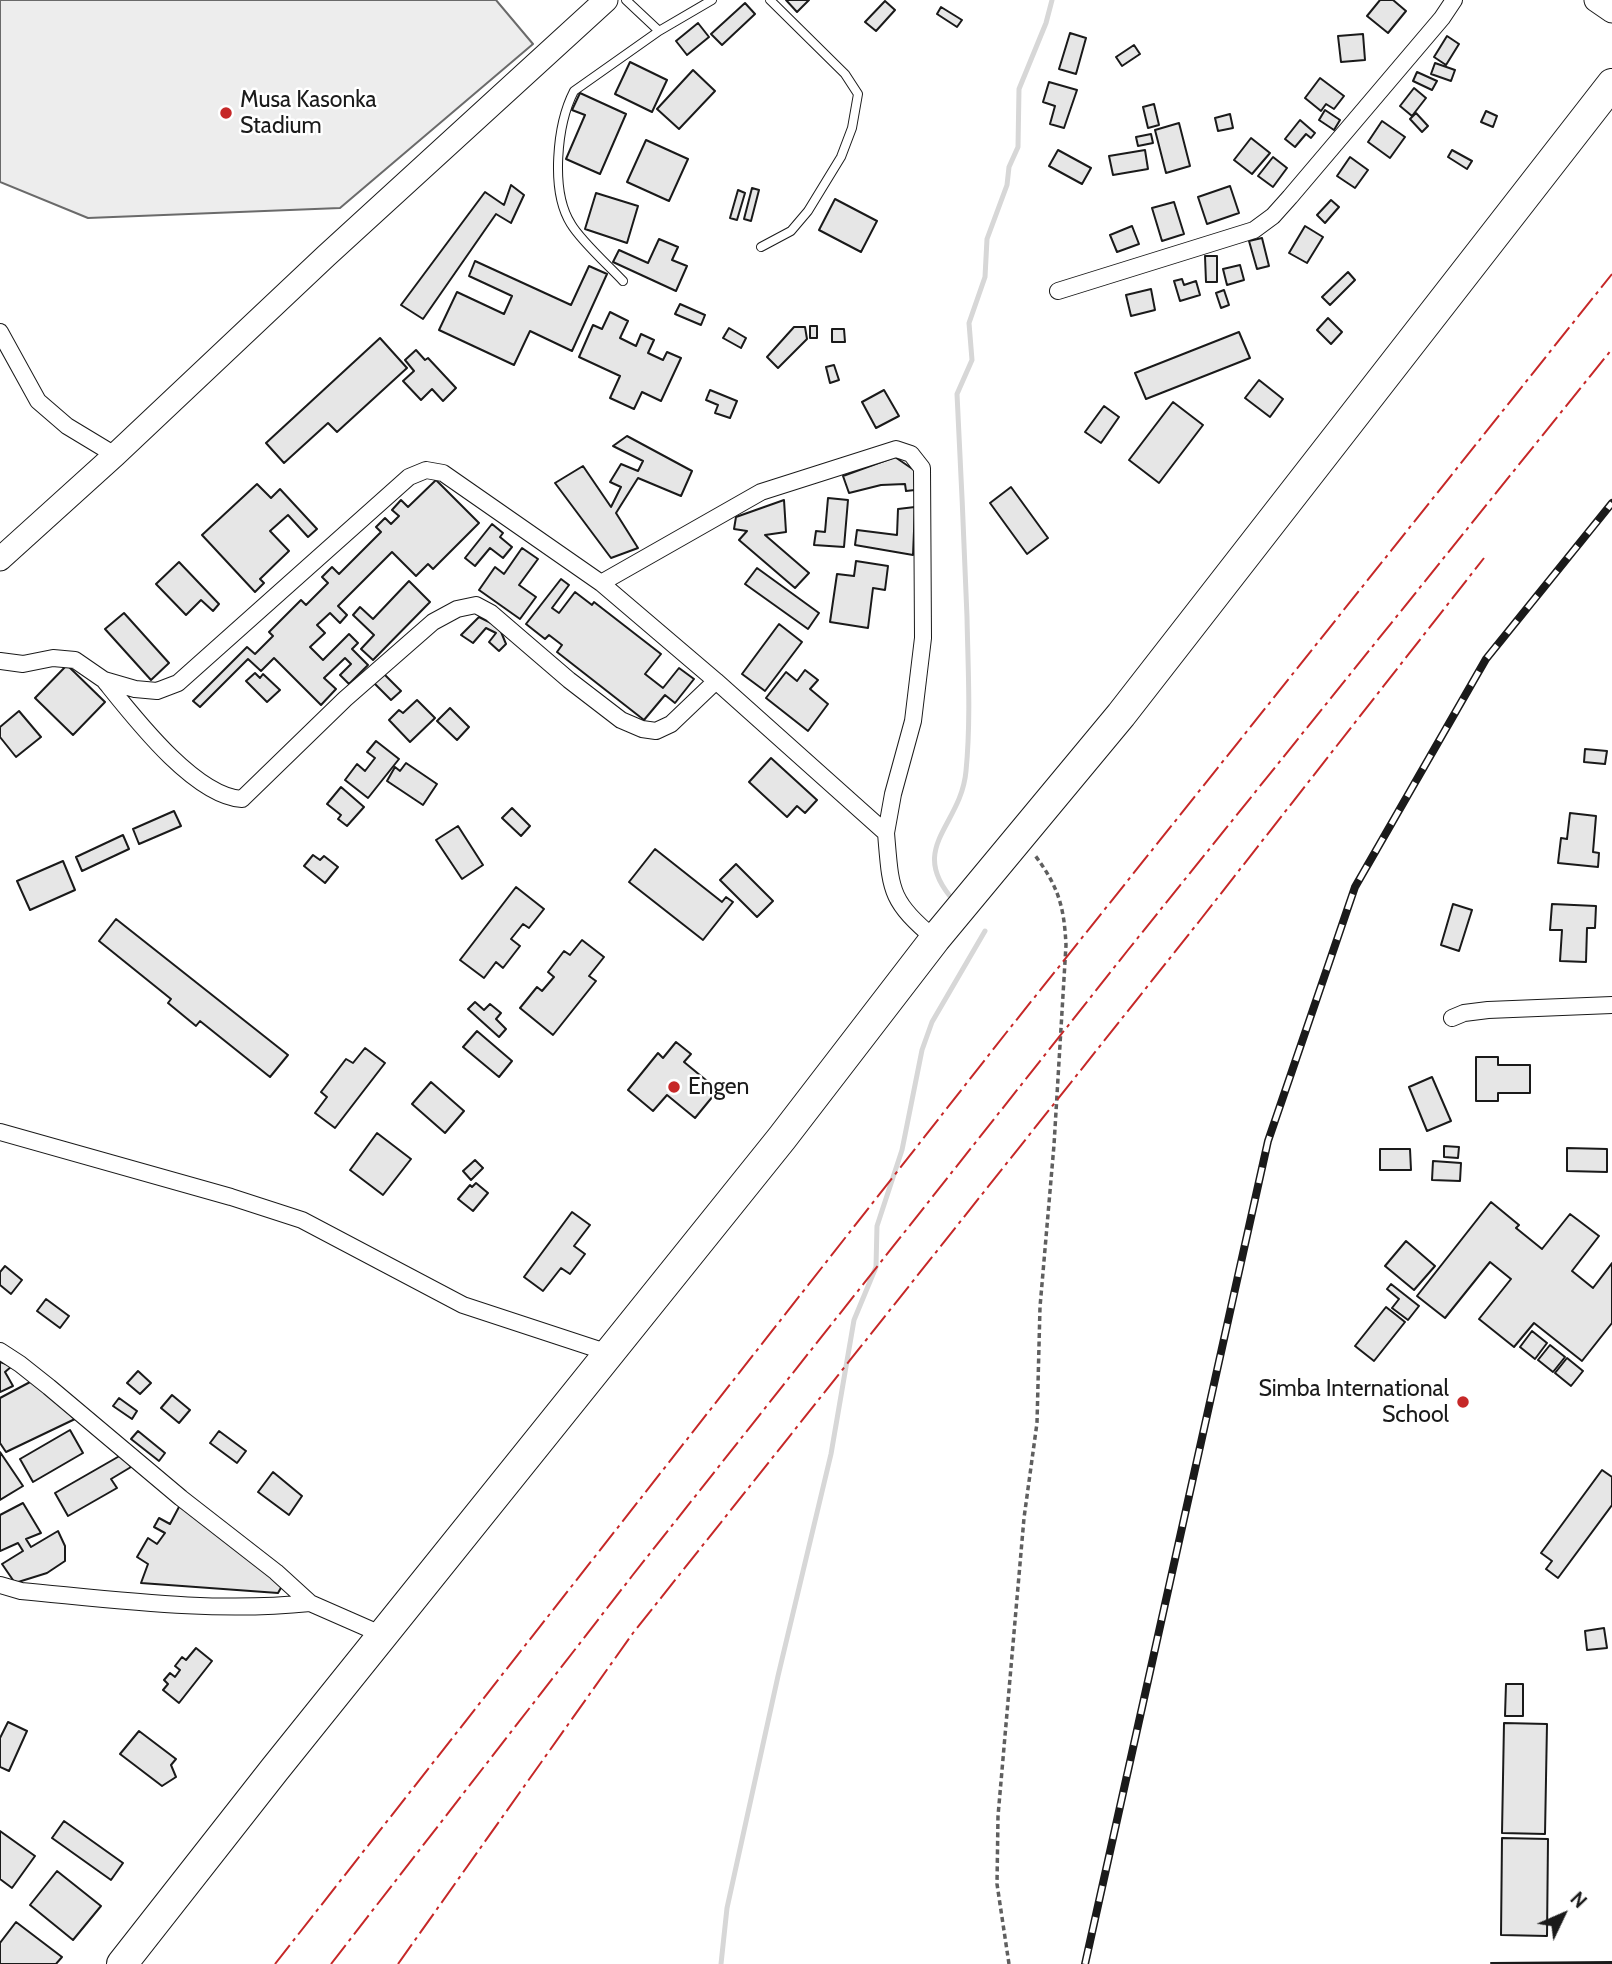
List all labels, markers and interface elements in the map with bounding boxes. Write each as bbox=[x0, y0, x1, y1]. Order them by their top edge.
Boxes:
place label: Musa Kasonka Stadium bbox=[240, 86, 377, 140]
marker: Musa Kasonka Stadium bbox=[218, 105, 234, 121]
place label: Engen bbox=[688, 1073, 749, 1101]
marker: Engen bbox=[666, 1079, 682, 1095]
place label: Simba International School bbox=[1258, 1375, 1449, 1429]
marker: Simba International School bbox=[1455, 1394, 1471, 1410]
north arrow bbox=[1528, 1880, 1598, 1950]
text: N bbox=[1566, 1887, 1591, 1913]

